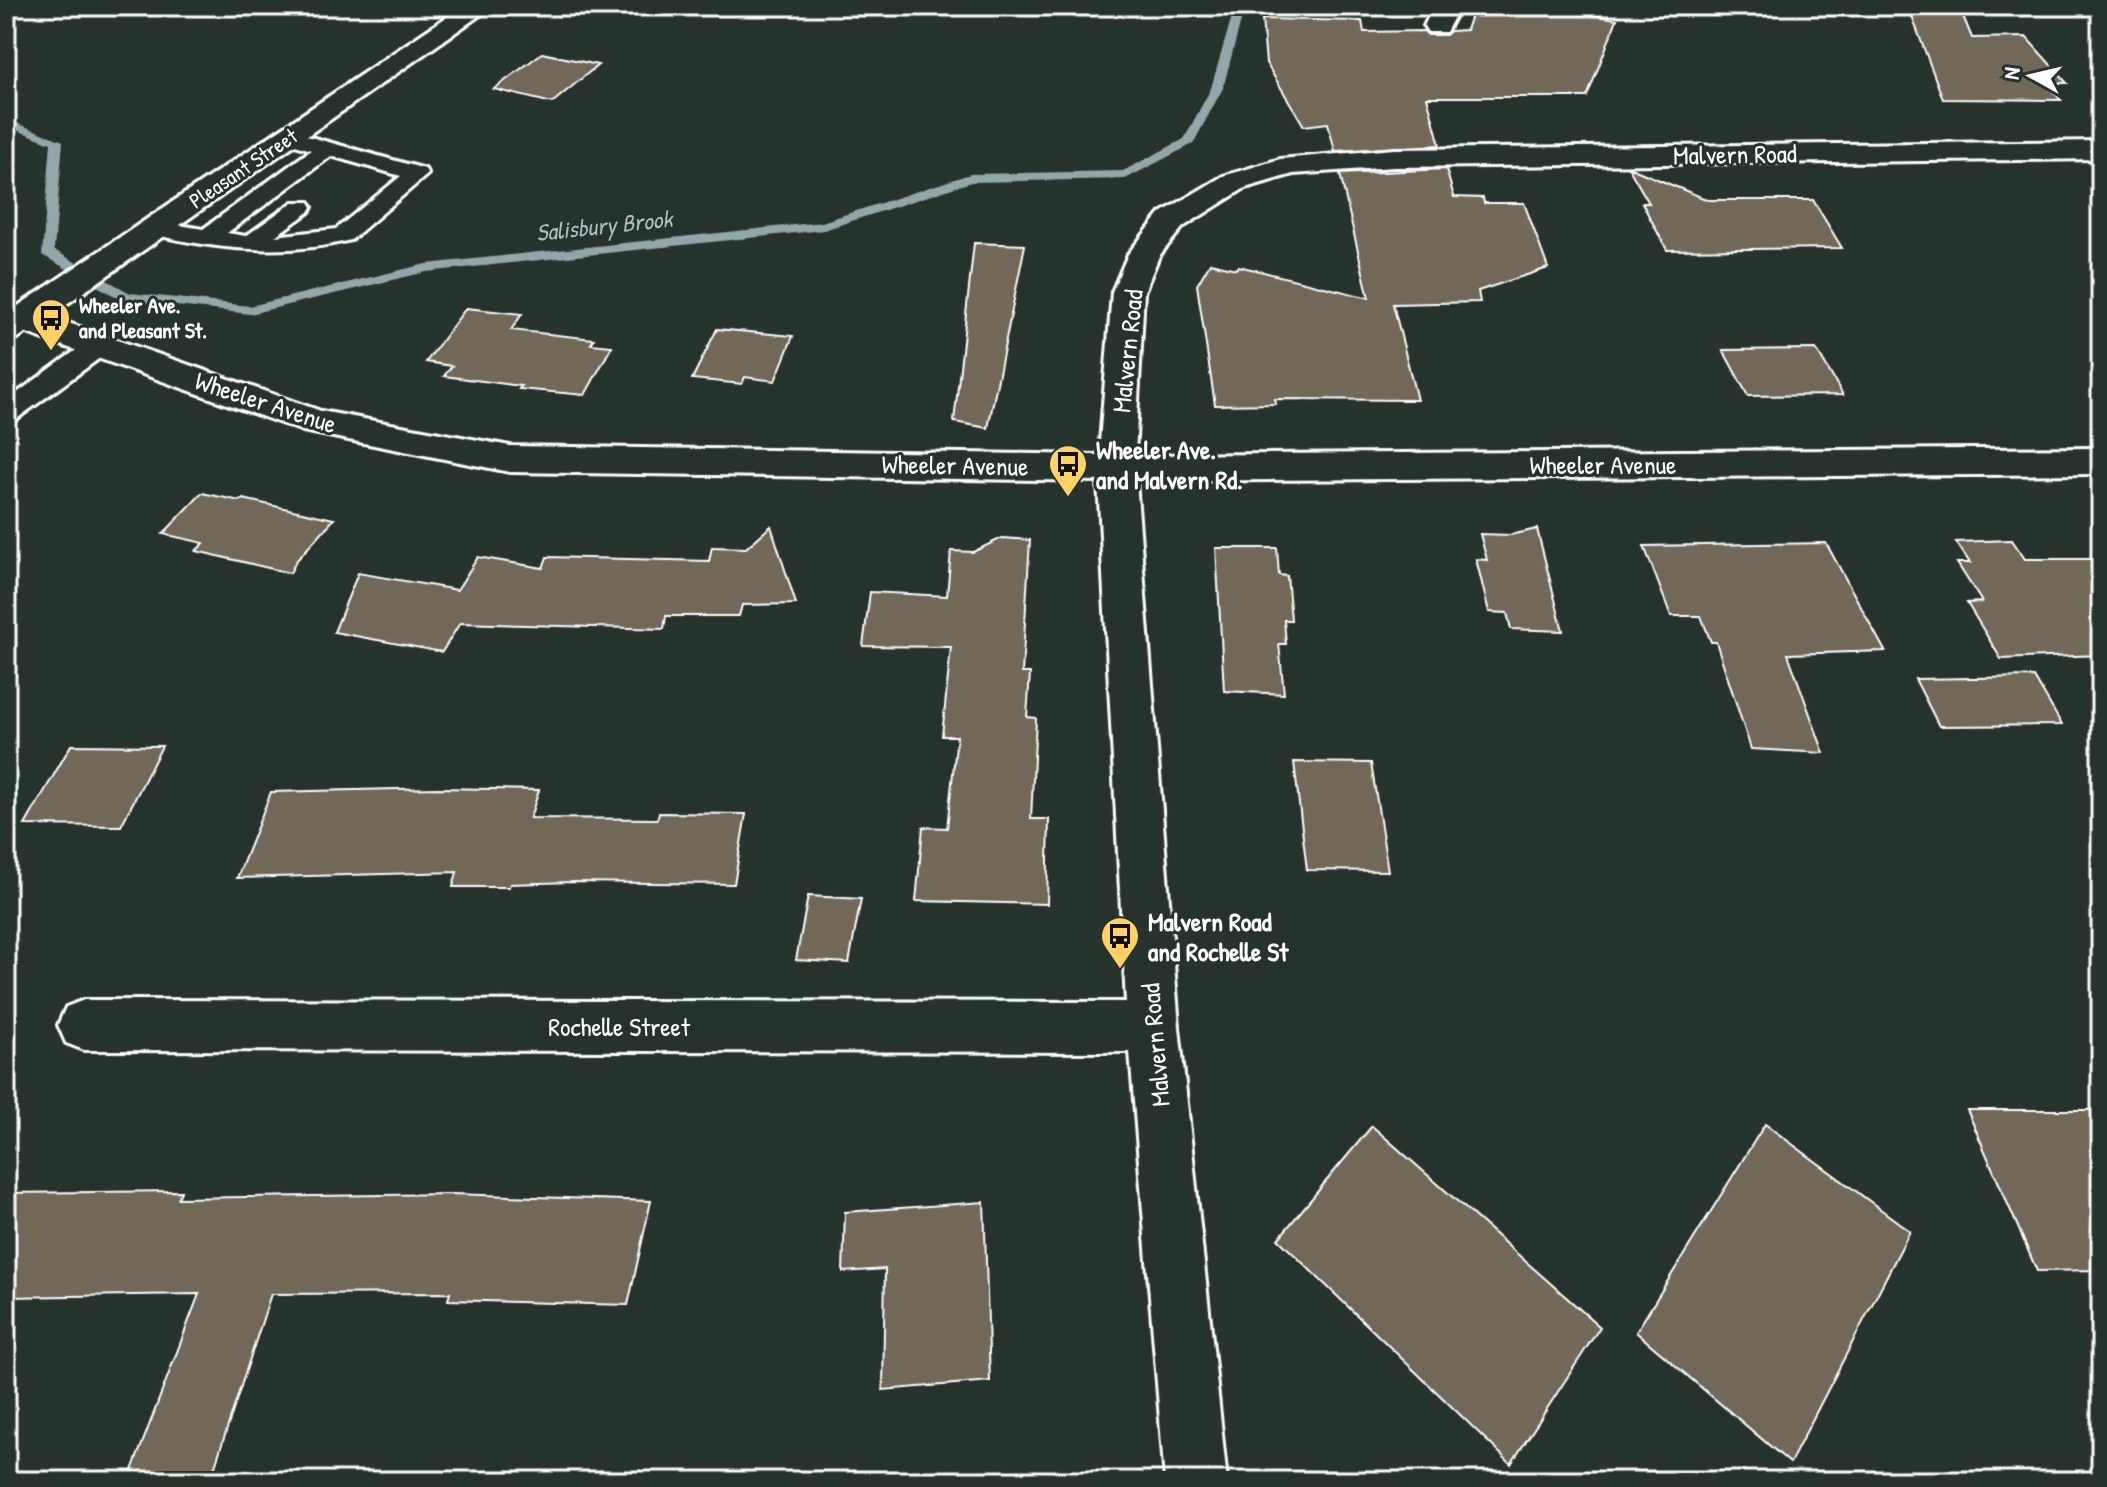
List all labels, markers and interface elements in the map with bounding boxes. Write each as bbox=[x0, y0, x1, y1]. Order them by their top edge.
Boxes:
north arrow bbox=[1991, 36, 2071, 116]
text: N bbox=[1996, 65, 2027, 81]
street label: Pleasant Street bbox=[183, 120, 303, 215]
street label: Malvern Road bbox=[1673, 135, 1797, 173]
water label: Salisbury Brook bbox=[534, 202, 676, 249]
street label: Malvern Road bbox=[1103, 288, 1151, 414]
place label: Wheeler Ave. and Pleasant St. bbox=[79, 290, 207, 345]
bus stop icon: Wheeler Ave. and Pleasant St. bbox=[30, 297, 72, 352]
street label: Wheeler Avenue bbox=[191, 363, 341, 441]
place label: Wheeler Ave. and Malvern Rd. bbox=[1096, 432, 1243, 497]
bus stop icon: Wheeler Ave. and Malvern Rd. bbox=[1047, 443, 1089, 498]
street label: Wheeler Avenue bbox=[881, 446, 1029, 484]
street label: Wheeler Avenue bbox=[1530, 447, 1676, 482]
place label: Malvern Road and Rochelle St bbox=[1148, 904, 1289, 969]
bus stop icon: Malvern Road and Rochelle St bbox=[1099, 915, 1141, 970]
street label: Malvern Road bbox=[1132, 982, 1178, 1108]
street label: Rochelle Street bbox=[548, 1009, 691, 1044]

